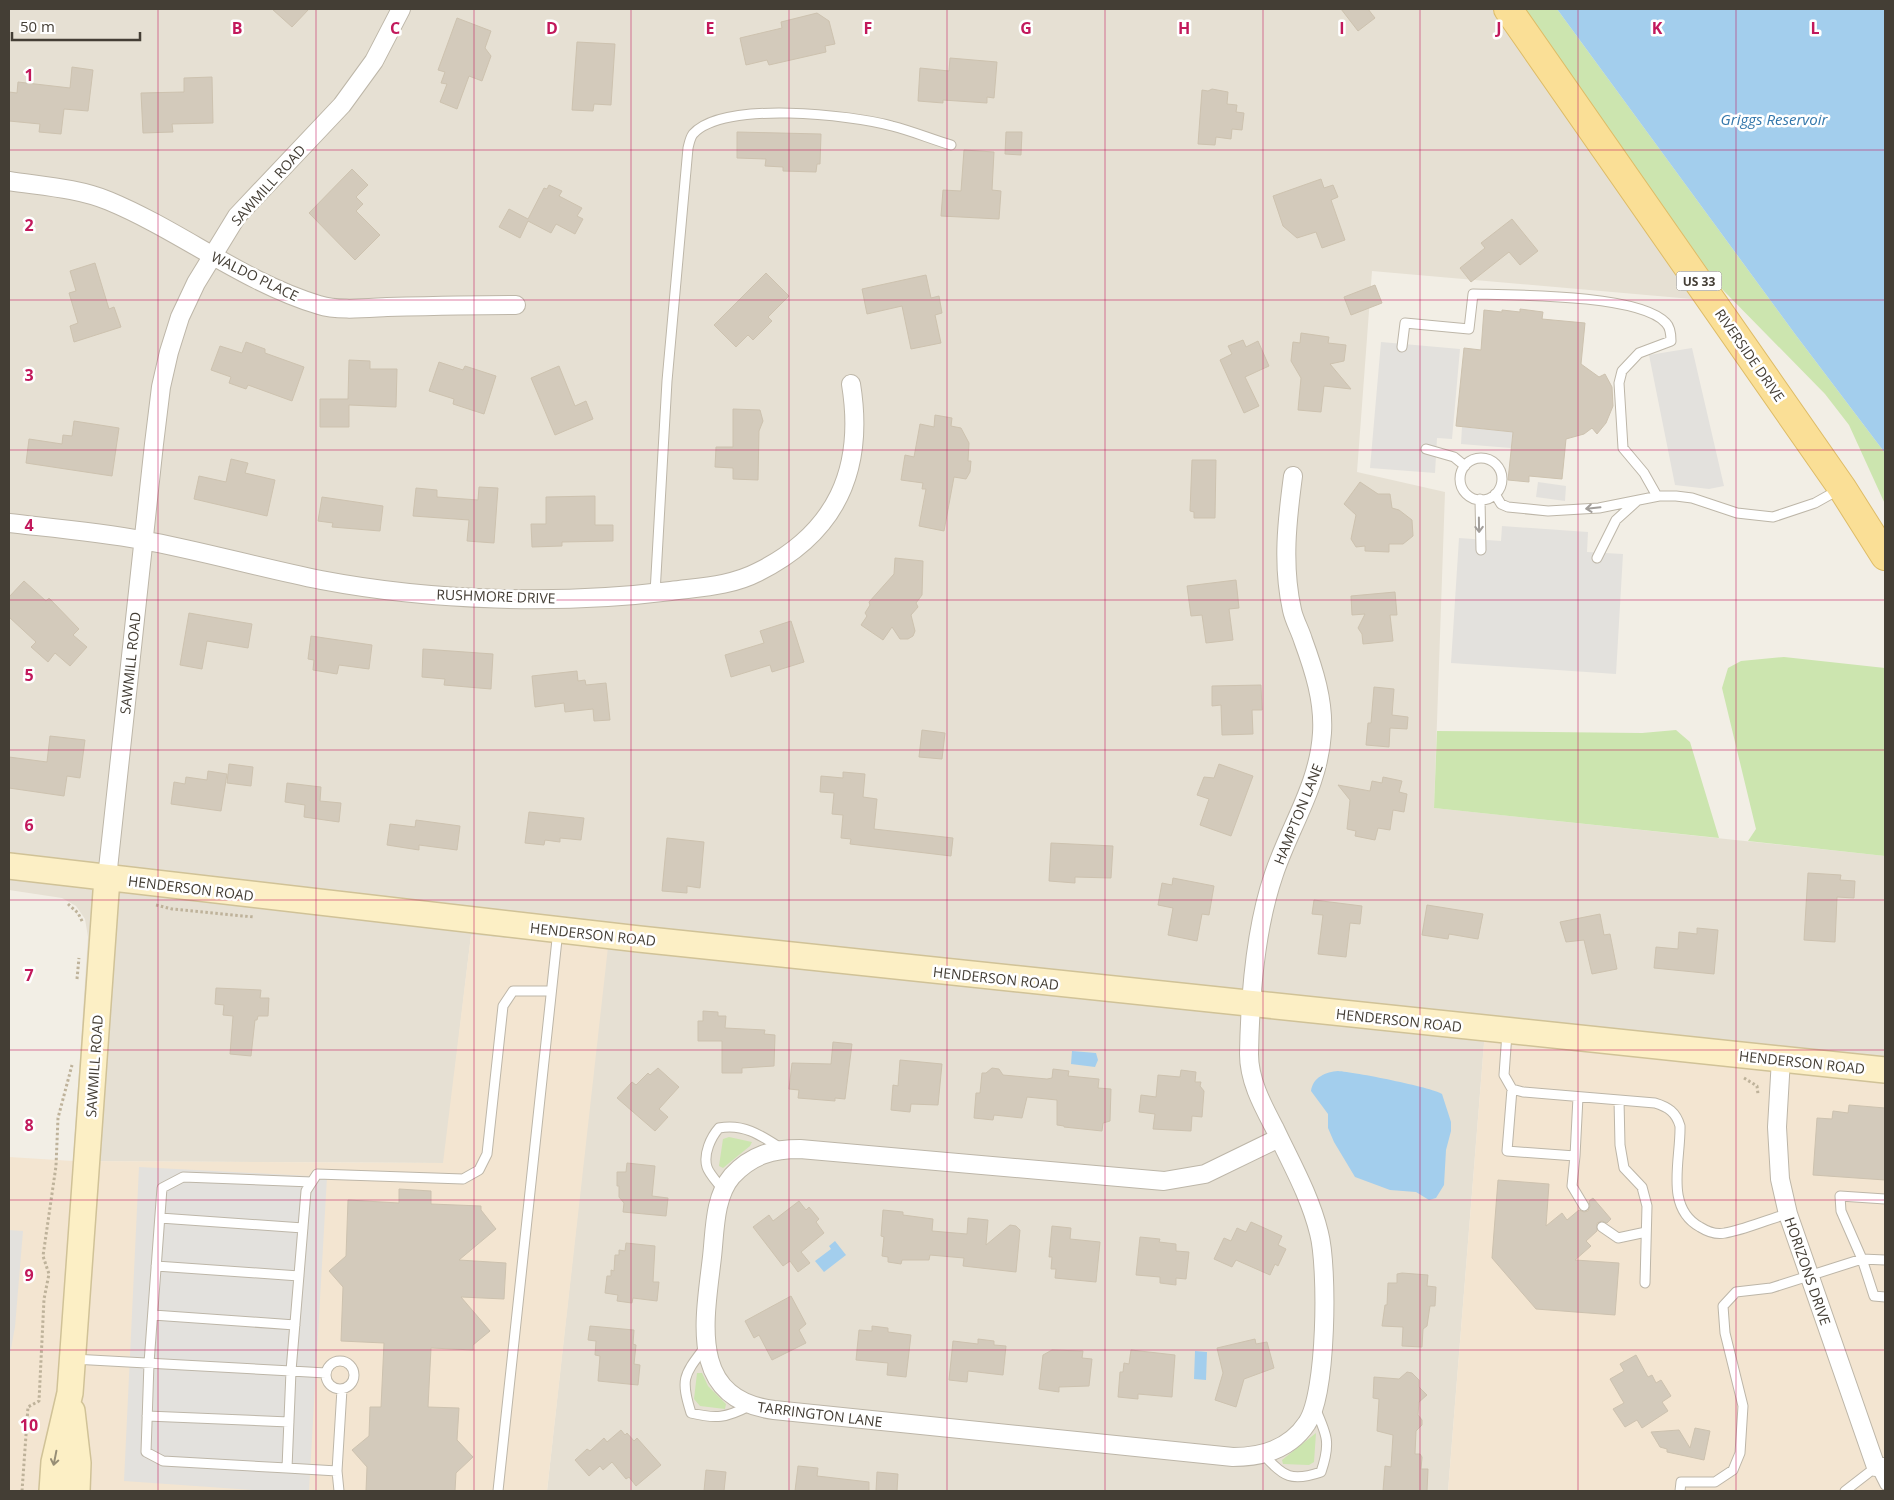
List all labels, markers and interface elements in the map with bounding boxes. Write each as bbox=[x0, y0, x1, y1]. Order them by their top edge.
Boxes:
scale bar bbox=[12, 10, 140, 42]
text: 50 m bbox=[20, 16, 55, 36]
text: B bbox=[232, 17, 242, 39]
text: C bbox=[390, 17, 400, 39]
text: D bbox=[546, 17, 558, 39]
text: E bbox=[706, 17, 715, 39]
text: F bbox=[864, 17, 872, 39]
text: G bbox=[1020, 17, 1032, 39]
text: H bbox=[1178, 17, 1190, 39]
text: I bbox=[1339, 17, 1345, 39]
text: J bbox=[1494, 17, 1502, 39]
text: K bbox=[1652, 17, 1663, 39]
text: L bbox=[1810, 17, 1820, 39]
text: 1 bbox=[24, 64, 34, 86]
water label: Griggs Reservoir bbox=[1721, 109, 1828, 129]
street label: SAWMILL ROAD bbox=[227, 140, 309, 230]
text: 2 bbox=[24, 214, 34, 236]
street label: WALDO PLACE bbox=[208, 247, 302, 305]
road number: US 33 bbox=[1676, 272, 1722, 290]
street label: RIVERSIDE DRIVE bbox=[1711, 305, 1789, 405]
text: 3 bbox=[24, 364, 34, 386]
one-way arrow bbox=[1586, 503, 1602, 513]
text: 4 bbox=[24, 514, 34, 536]
one-way arrow bbox=[1475, 516, 1484, 532]
street label: RUSHMORE DRIVE bbox=[436, 584, 556, 608]
street label: SAWMILL ROAD bbox=[115, 611, 145, 715]
text: 5 bbox=[24, 664, 34, 686]
street label: HAMPTON LANE bbox=[1269, 761, 1327, 867]
text: 6 bbox=[24, 814, 34, 836]
street label: HENDERSON ROAD bbox=[127, 871, 255, 905]
street label: HENDERSON ROAD bbox=[529, 918, 657, 950]
street label: HENDERSON ROAD bbox=[932, 962, 1060, 994]
text: 7 bbox=[24, 964, 34, 986]
street label: HENDERSON ROAD bbox=[1335, 1004, 1463, 1036]
street label: SAWMILL ROAD bbox=[81, 1014, 107, 1118]
street label: HENDERSON ROAD bbox=[1738, 1046, 1866, 1078]
text: 8 bbox=[24, 1114, 34, 1136]
street label: HORIZONS DRIVE bbox=[1781, 1214, 1835, 1328]
text: 9 bbox=[24, 1264, 34, 1286]
street label: TARRINGTON LANE bbox=[756, 1397, 884, 1431]
text: 10 bbox=[20, 1414, 38, 1436]
one-way arrow bbox=[50, 1449, 60, 1465]

